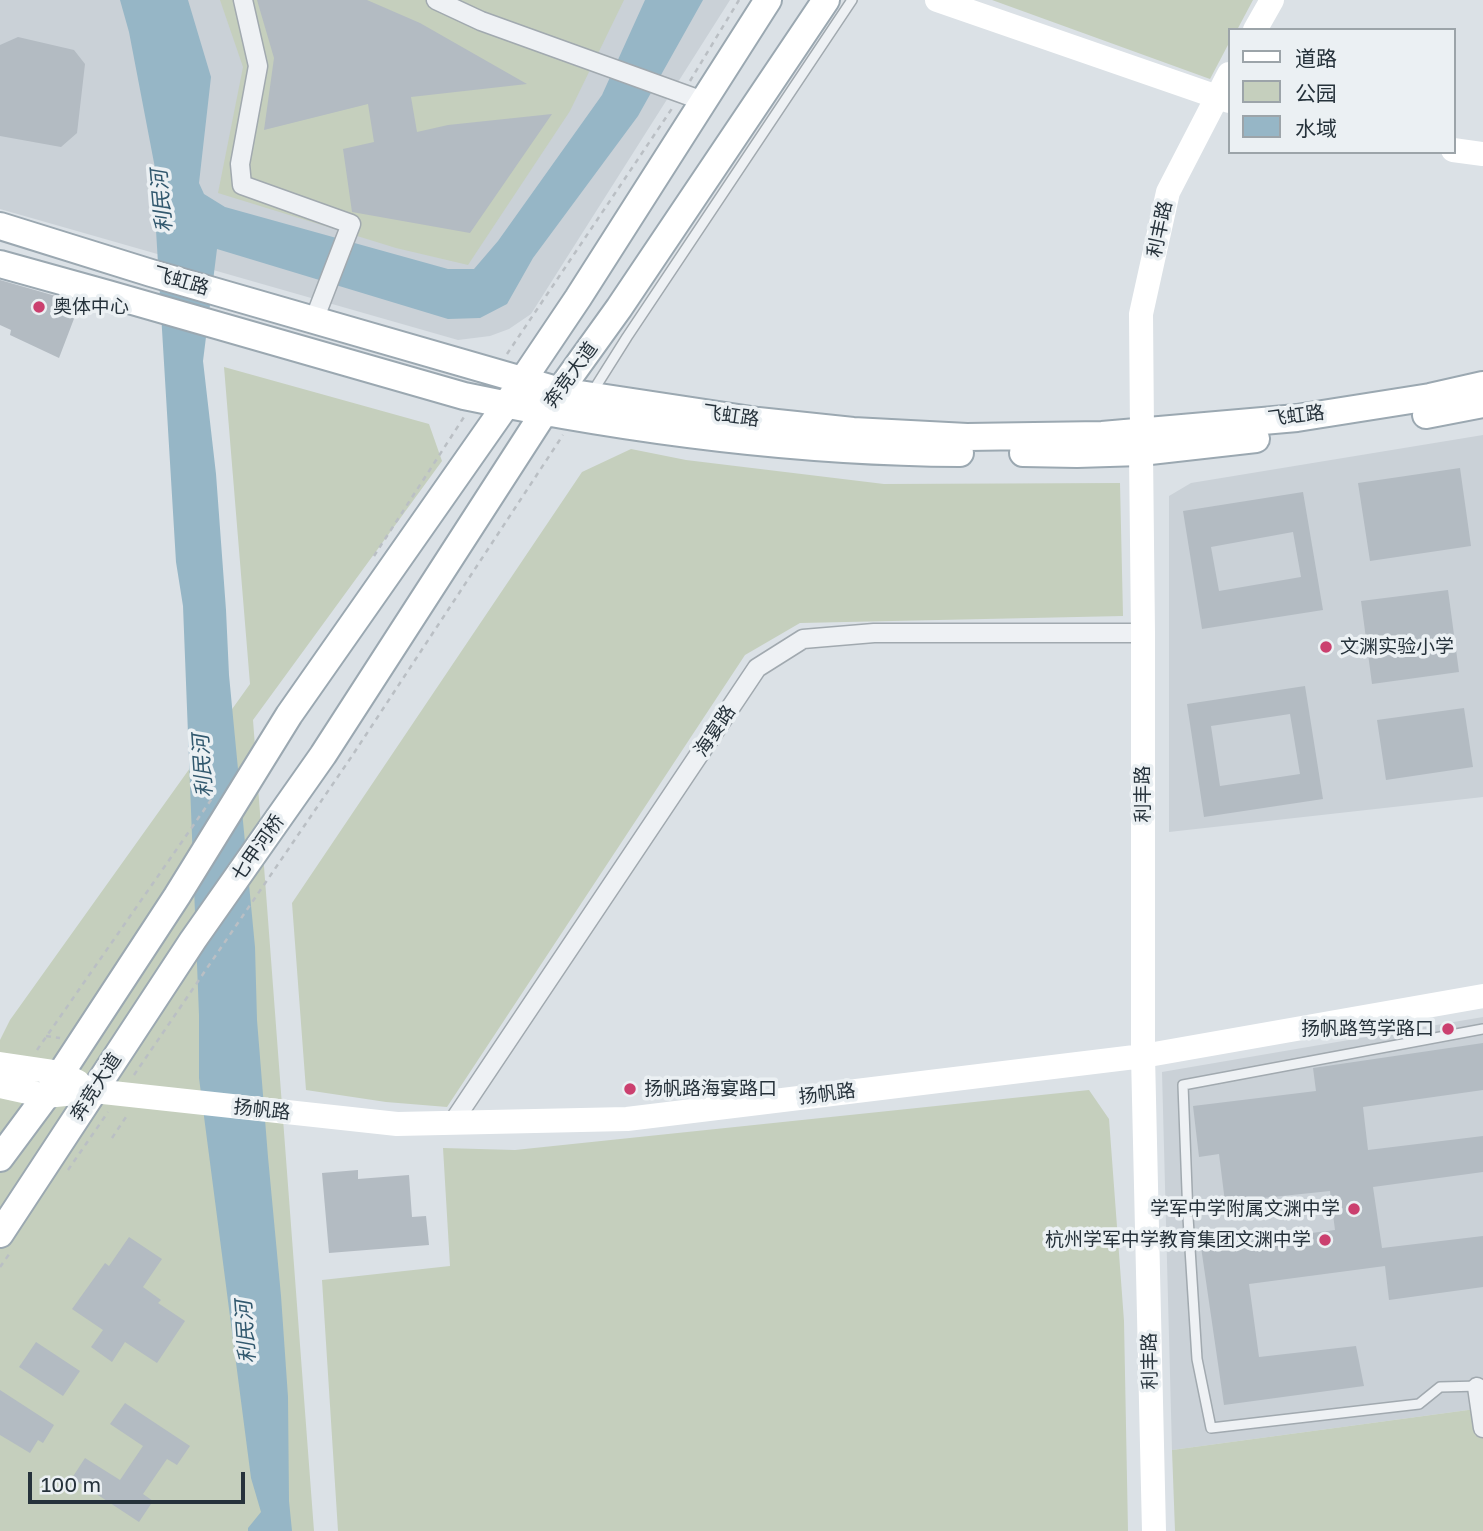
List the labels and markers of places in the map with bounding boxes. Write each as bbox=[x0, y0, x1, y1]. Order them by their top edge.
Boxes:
place label: 奥体中心 bbox=[53, 296, 129, 318]
marker: 奥体中心 bbox=[31, 299, 47, 315]
place label: 文渊实验小学 bbox=[1340, 636, 1454, 658]
marker: 文渊实验小学 bbox=[1318, 639, 1334, 655]
place label: 扬帆路笃学路口 bbox=[1301, 1018, 1434, 1040]
marker: 扬帆路笃学路口 bbox=[1440, 1021, 1456, 1037]
place label: 扬帆路海宴路口 bbox=[644, 1078, 777, 1100]
marker: 扬帆路海宴路口 bbox=[622, 1081, 638, 1097]
place label: 学军中学附属文渊中学 bbox=[1150, 1198, 1340, 1220]
marker: 学军中学附属文渊中学 bbox=[1346, 1201, 1362, 1217]
place label: 杭州学军中学教育集团文渊中学 bbox=[1045, 1229, 1311, 1251]
marker: 杭州学军中学教育集团文渊中学 bbox=[1317, 1232, 1333, 1248]

